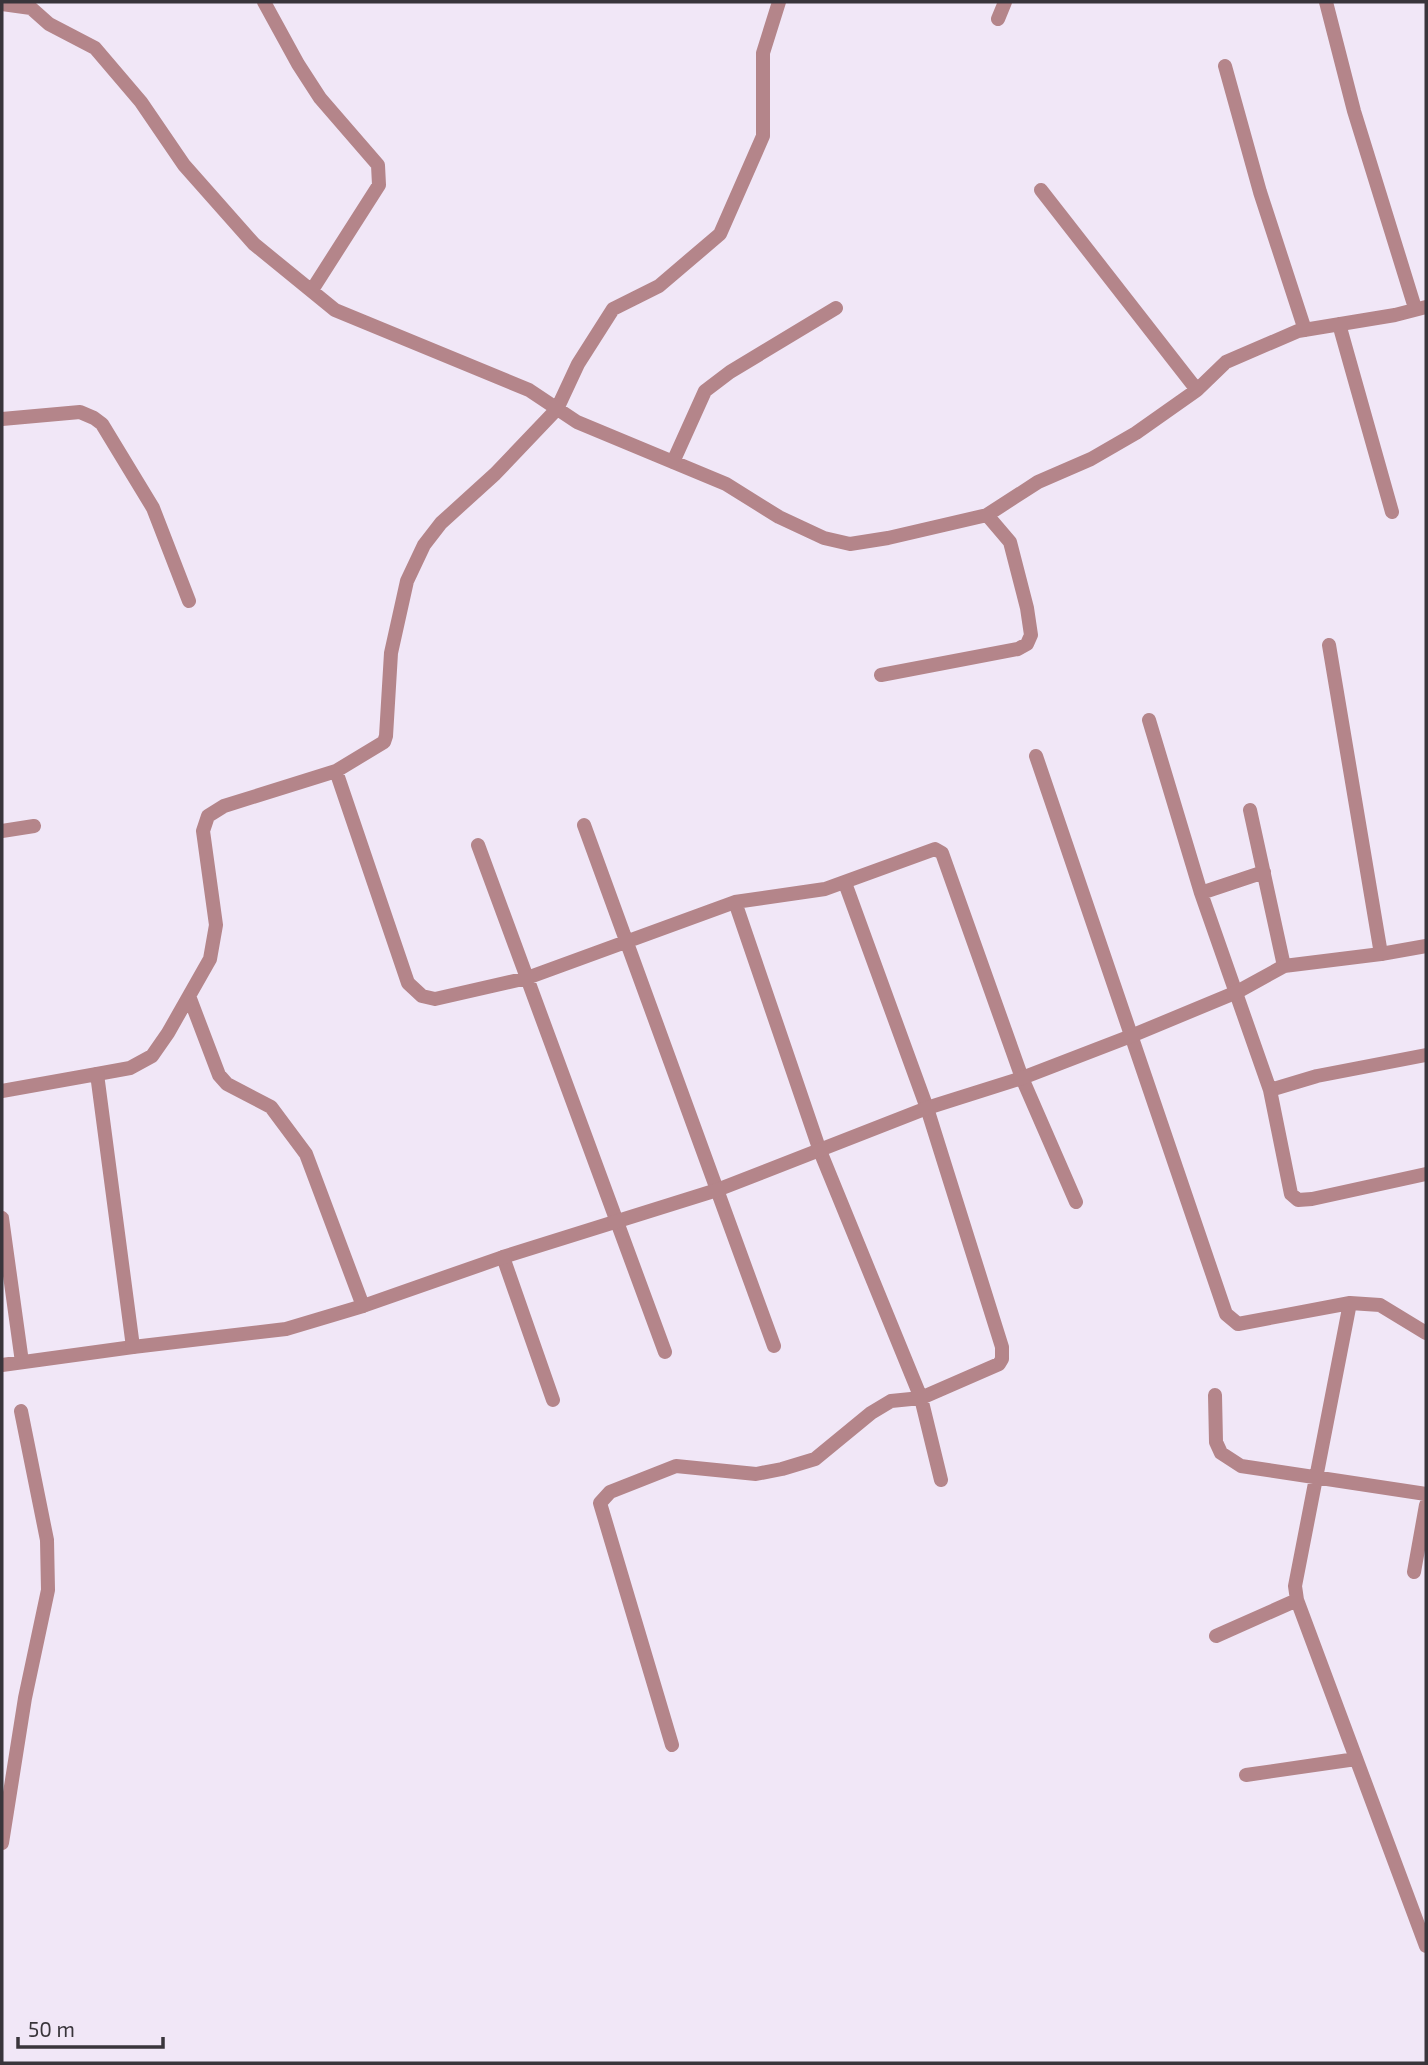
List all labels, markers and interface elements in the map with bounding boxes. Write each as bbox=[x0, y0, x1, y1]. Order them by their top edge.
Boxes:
scale bar bbox=[18, 2006, 163, 2050]
text: 50 m bbox=[28, 2016, 75, 2041]

